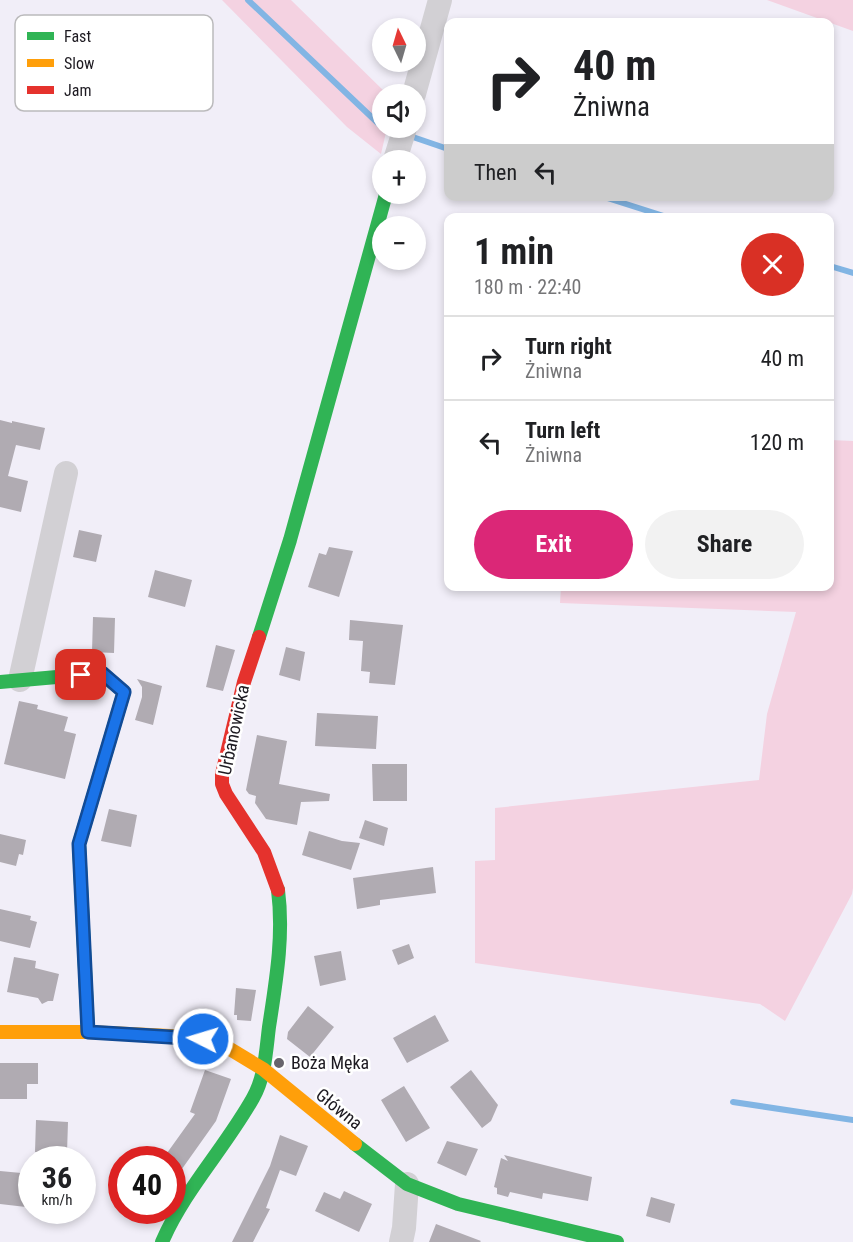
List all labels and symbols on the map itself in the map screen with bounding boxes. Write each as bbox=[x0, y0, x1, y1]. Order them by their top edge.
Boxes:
legend bbox=[15, 15, 213, 111]
north arrow bbox=[372, 18, 426, 72]
text: Fast bbox=[64, 27, 91, 46]
text: Slow bbox=[64, 54, 94, 73]
text: Jam bbox=[64, 81, 91, 100]
pin bbox=[55, 649, 106, 700]
street label: Urbanowicka bbox=[214, 683, 253, 777]
position arrow bbox=[171, 1007, 235, 1071]
place label: Boża Męka bbox=[291, 1052, 369, 1073]
marker: Boża Męka bbox=[272, 1056, 286, 1070]
street label: Główna bbox=[312, 1084, 367, 1134]
speed limit sign: 40 bbox=[108, 1146, 186, 1224]

